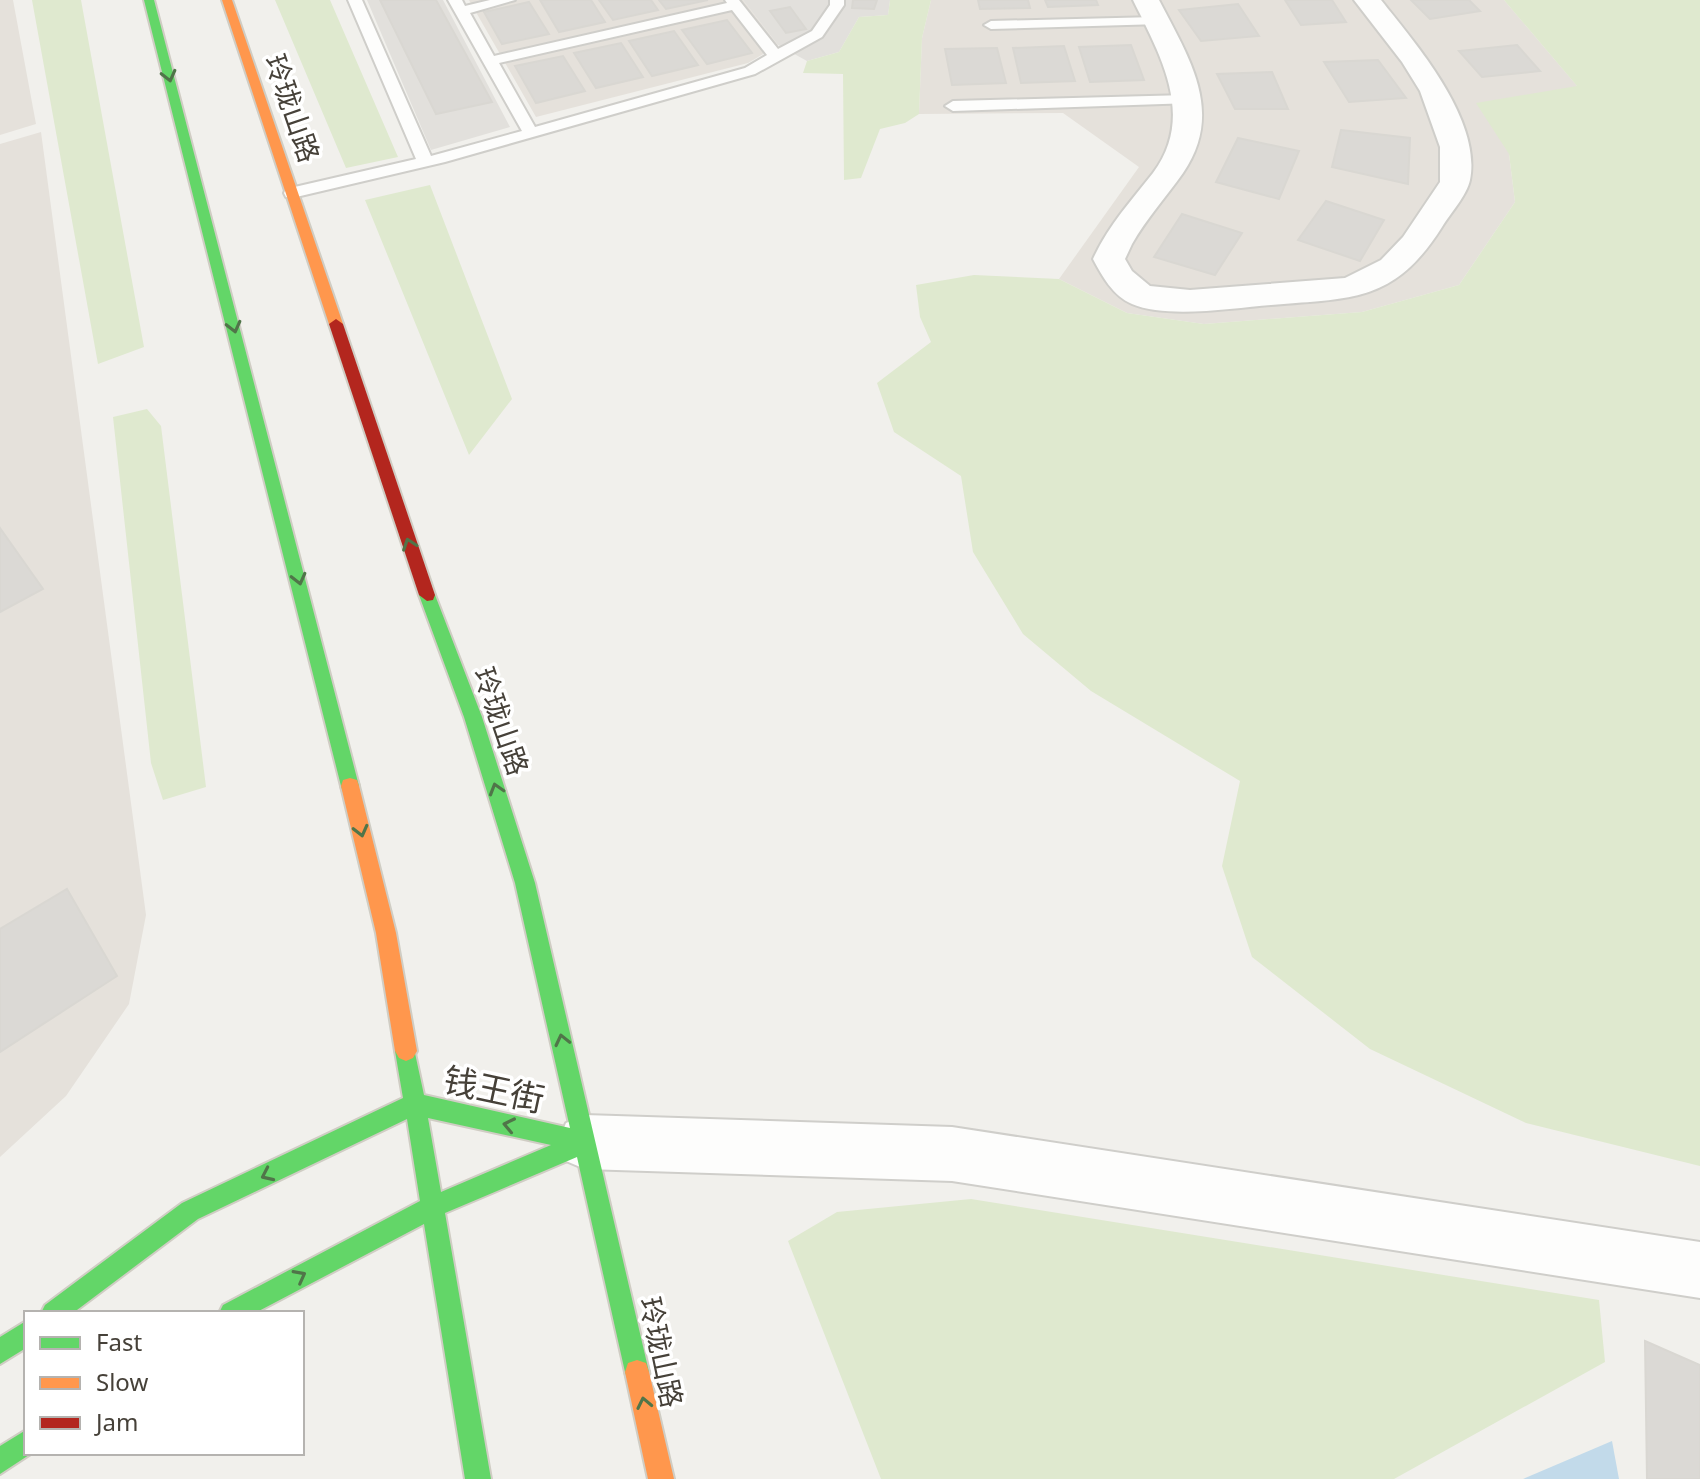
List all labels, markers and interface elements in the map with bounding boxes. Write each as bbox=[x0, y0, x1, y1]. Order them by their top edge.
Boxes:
street label: 玲珑山路 bbox=[257, 49, 329, 167]
one-way arrow bbox=[159, 68, 176, 82]
one-way arrow bbox=[224, 320, 241, 334]
one-way arrow bbox=[403, 537, 419, 551]
one-way arrow bbox=[289, 572, 306, 585]
street label: 玲珑山路 bbox=[466, 662, 538, 780]
one-way arrow bbox=[489, 782, 505, 796]
one-way arrow bbox=[352, 824, 369, 838]
one-way arrow bbox=[554, 1034, 571, 1047]
street label: 钱王街 bbox=[439, 1056, 549, 1122]
one-way arrow bbox=[503, 1117, 516, 1134]
one-way arrow bbox=[261, 1165, 275, 1181]
one-way arrow bbox=[292, 1270, 306, 1285]
street label: 玲珑山路 bbox=[632, 1293, 692, 1411]
legend bbox=[24, 1311, 304, 1455]
text: Fast bbox=[96, 1325, 142, 1358]
text: Slow bbox=[96, 1365, 148, 1398]
one-way arrow bbox=[637, 1396, 654, 1409]
text: Jam bbox=[94, 1405, 138, 1438]

